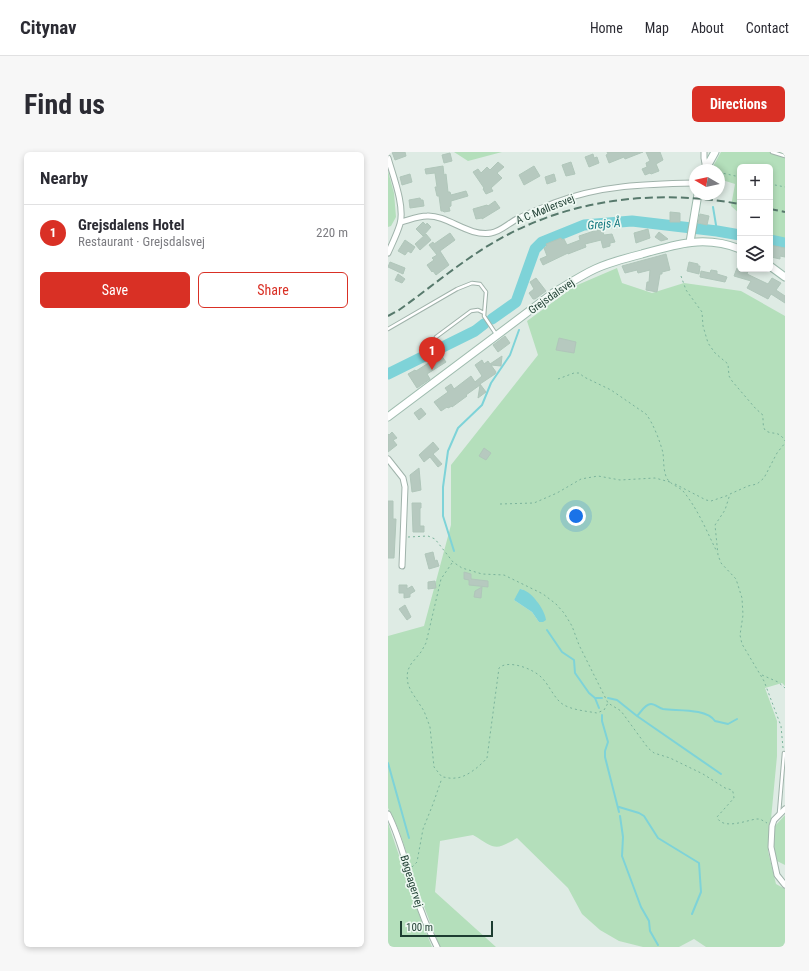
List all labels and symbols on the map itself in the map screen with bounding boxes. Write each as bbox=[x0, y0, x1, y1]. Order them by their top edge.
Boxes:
north arrow bbox=[689, 164, 725, 200]
street label: A C Møllersvej bbox=[514, 192, 576, 227]
water label: Grejs Å bbox=[587, 215, 621, 232]
street label: Grejsdalsvej bbox=[526, 276, 577, 317]
pin: 1 bbox=[419, 337, 445, 370]
your location bbox=[566, 506, 586, 526]
street label: Bøgeagervej bbox=[397, 854, 426, 909]
scale bar bbox=[400, 919, 493, 938]

